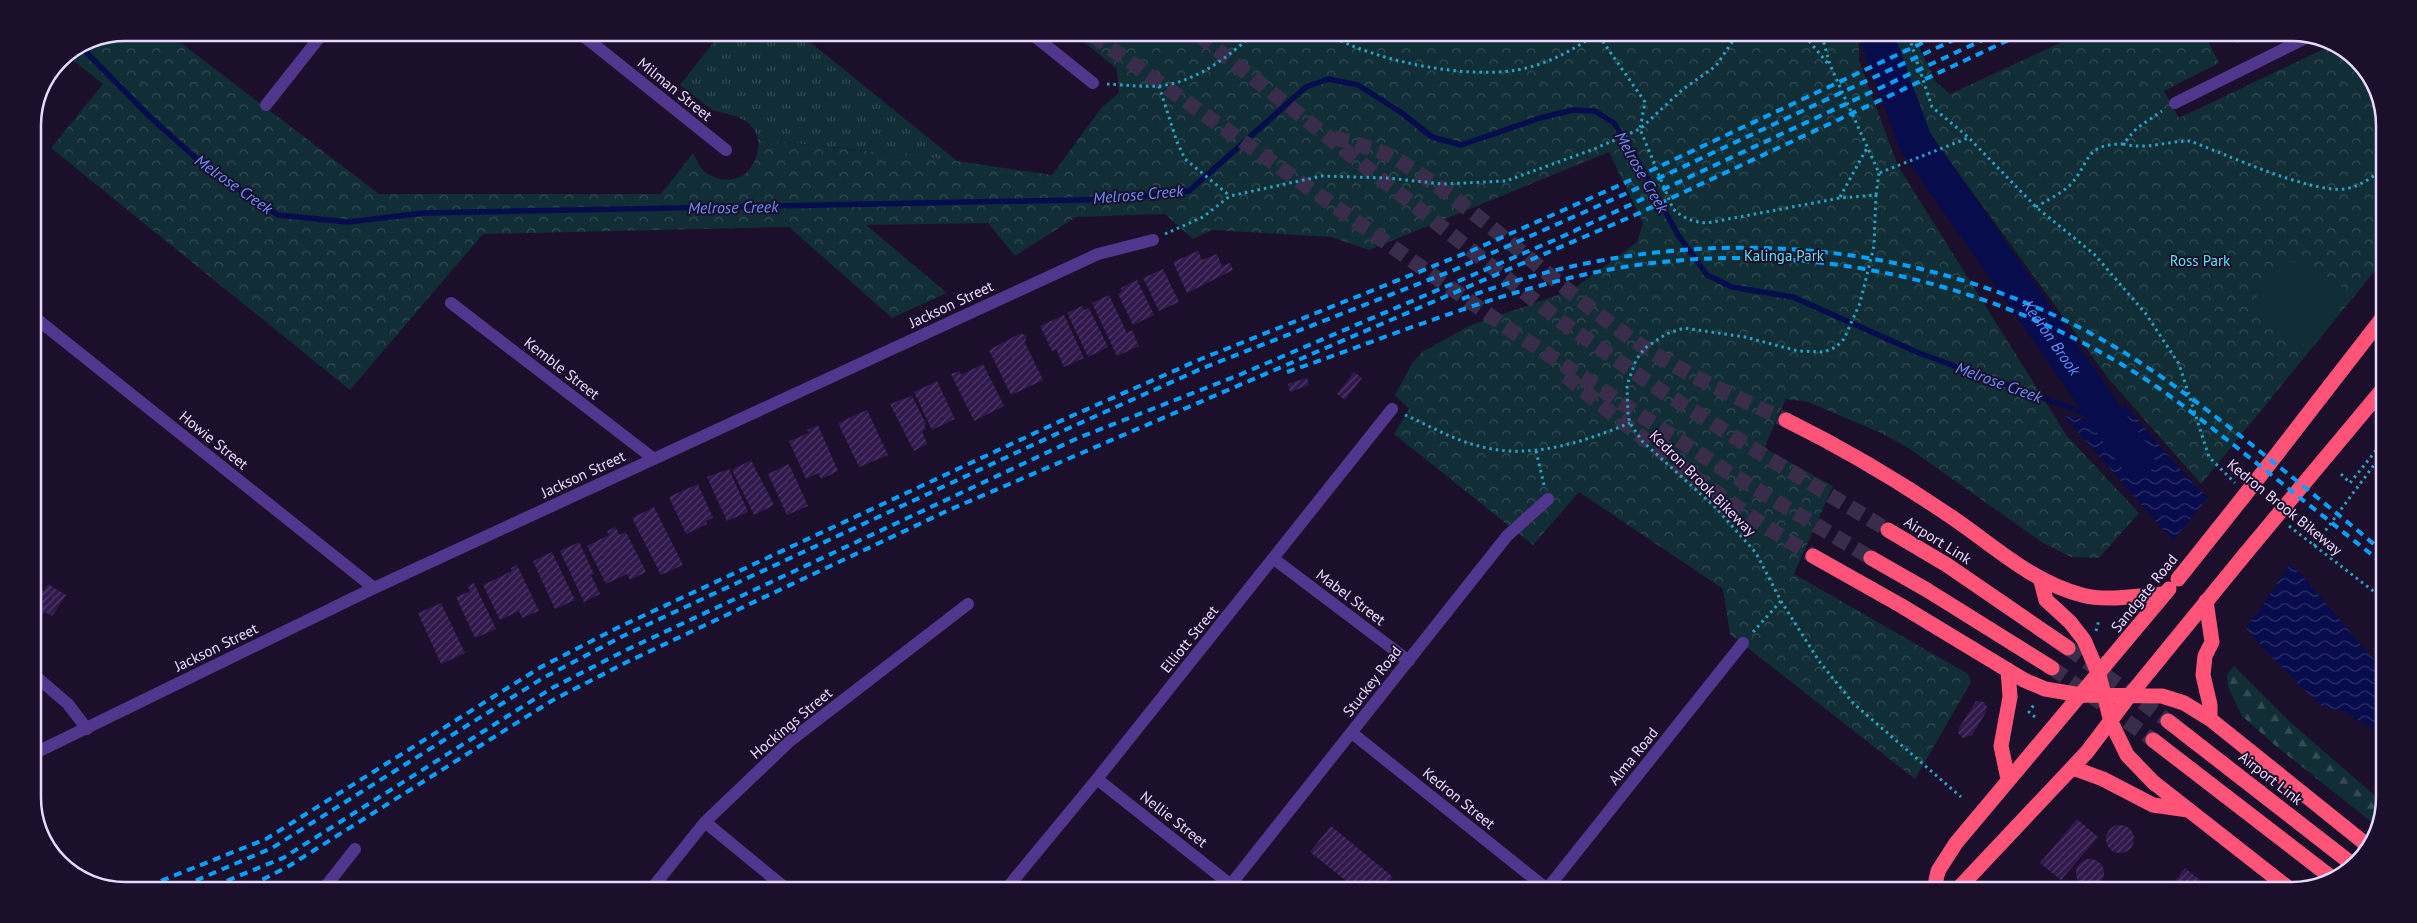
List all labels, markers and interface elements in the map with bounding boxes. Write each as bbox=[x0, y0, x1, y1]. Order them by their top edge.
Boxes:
street label: Milman Street bbox=[634, 53, 716, 125]
water label: Melrose Creek bbox=[1611, 128, 1674, 217]
water label: Melrose Creek bbox=[191, 150, 277, 219]
water label: Melrose Creek bbox=[1092, 180, 1185, 208]
water label: Melrose Creek bbox=[688, 196, 779, 218]
park label: Kalinga Park bbox=[1744, 246, 1825, 265]
park label: Ross Park bbox=[2170, 251, 2231, 270]
street label: Jackson Street bbox=[905, 276, 996, 332]
water label: Kedron Brook bbox=[2018, 296, 2085, 380]
street label: Kemble Street bbox=[520, 333, 604, 403]
water label: Melrose Creek bbox=[1953, 357, 2046, 407]
street label: Howie Street bbox=[176, 407, 252, 473]
street label: Kedron Brook Bikeway bbox=[1646, 426, 1760, 540]
street label: Jackson Street bbox=[537, 446, 628, 502]
street label: Kedron Brook Bikeway bbox=[2224, 455, 2346, 559]
street label: Airport Link bbox=[1901, 512, 1976, 569]
street label: Sandgate Road bbox=[2107, 550, 2181, 636]
street label: Mabel Street bbox=[1313, 565, 1389, 629]
street label: Elliott Street bbox=[1156, 601, 1222, 677]
street label: Jackson Street bbox=[170, 619, 261, 676]
street label: Stuckey Road bbox=[1339, 642, 1405, 720]
street label: Hockings Street bbox=[746, 683, 836, 763]
street label: Alma Road bbox=[1604, 723, 1662, 789]
street label: Airport Link bbox=[2235, 747, 2307, 809]
street label: Kedron Street bbox=[1419, 763, 1499, 833]
street label: Nellie Street bbox=[1136, 787, 1212, 851]

